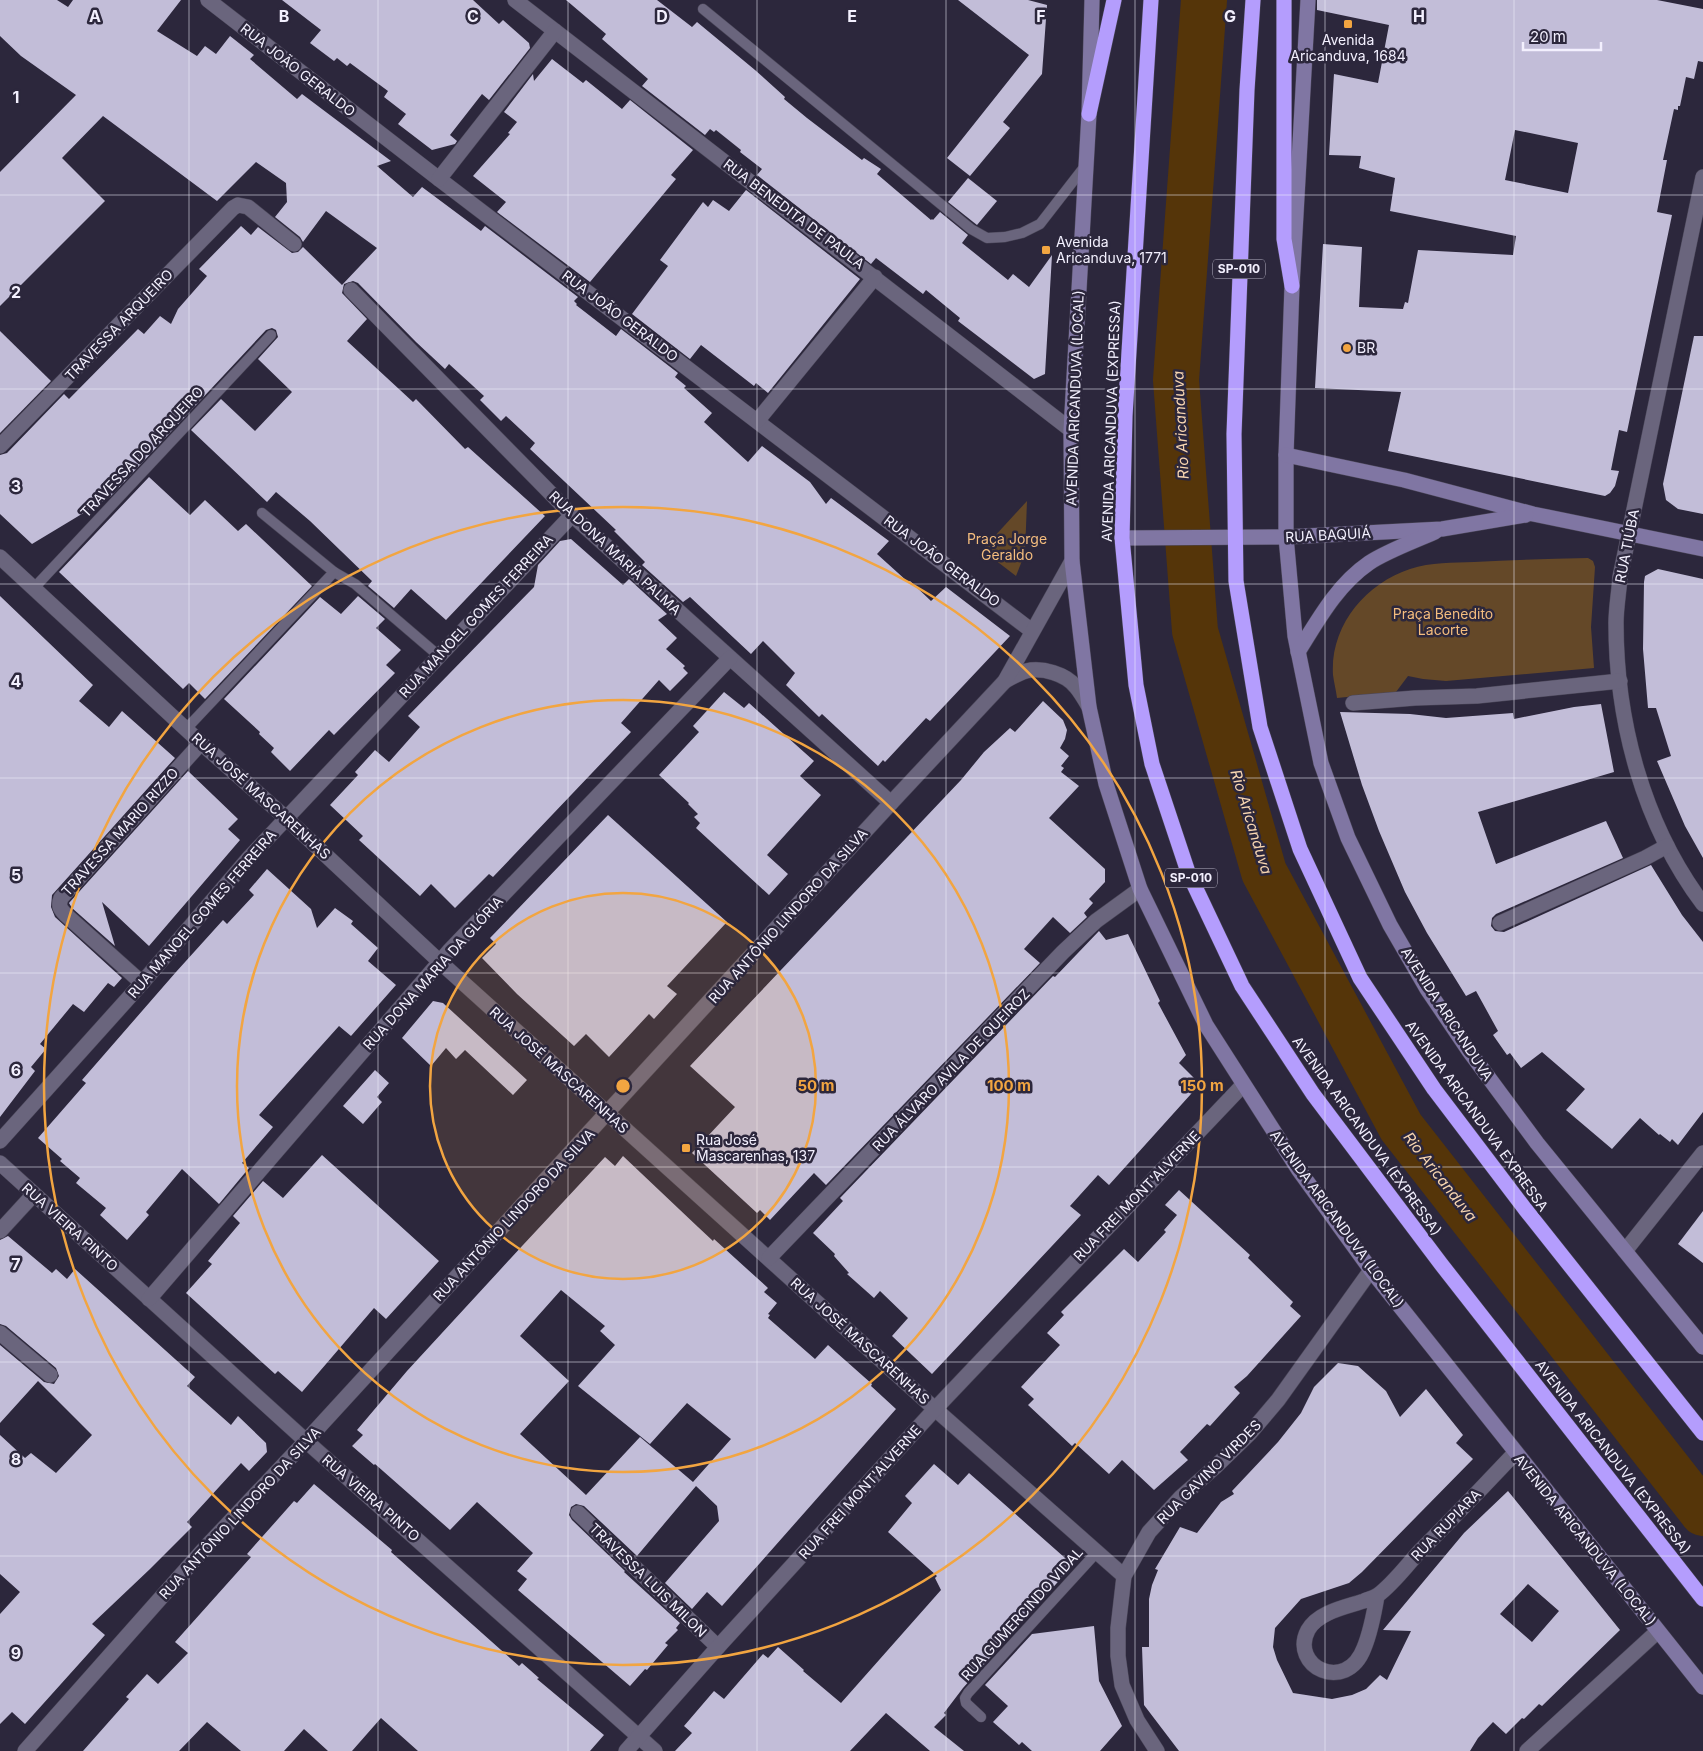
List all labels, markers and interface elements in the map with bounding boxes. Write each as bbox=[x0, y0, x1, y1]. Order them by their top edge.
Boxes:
text: A bbox=[89, 6, 101, 26]
text: B bbox=[279, 6, 289, 26]
text: C bbox=[467, 6, 479, 26]
text: D bbox=[656, 6, 668, 26]
text: E bbox=[847, 6, 857, 26]
text: F bbox=[1036, 6, 1046, 26]
text: G bbox=[1224, 6, 1236, 26]
text: H bbox=[1413, 6, 1425, 26]
marker: Avenida Aricanduva, 1684 bbox=[1342, 18, 1354, 30]
street label: RUA JOÃO GERALDO bbox=[238, 19, 359, 120]
scale bar bbox=[1523, 20, 1600, 52]
text: 20 m bbox=[1530, 27, 1566, 46]
place label: Avenida Aricanduva, 1684 bbox=[1290, 31, 1406, 64]
text: 1 bbox=[13, 87, 19, 107]
street label: RUA BENEDITA DE PAULA bbox=[720, 155, 869, 272]
place label: Avenida Aricanduva, 1771 bbox=[1056, 233, 1167, 266]
marker: Avenida Aricanduva, 1771 bbox=[1040, 244, 1052, 256]
road number: SP-010 bbox=[1213, 260, 1265, 278]
street label: TRAVESSA ARQUEIRO bbox=[61, 265, 176, 384]
street label: RUA JOÃO GERALDO bbox=[559, 266, 682, 365]
text: 2 bbox=[11, 282, 21, 302]
street label: AVENIDA ARICANDUVA (LOCAL) bbox=[1062, 290, 1087, 506]
street label: AVENIDA ARICANDUVA (EXPRESSA) bbox=[1098, 300, 1123, 542]
place label: BR bbox=[1357, 339, 1375, 356]
marker: BR bbox=[1341, 342, 1353, 354]
water label: Rio Aricanduva bbox=[1168, 370, 1193, 480]
street label: TRAVESSA DO ARQUEIRO bbox=[76, 383, 207, 521]
text: 3 bbox=[11, 476, 21, 496]
street label: RUA DONA MARIA PALMA bbox=[546, 487, 685, 618]
street label: RUA TIÚBA bbox=[1611, 507, 1642, 584]
street label: RUA JOÃO GERALDO bbox=[881, 511, 1004, 610]
street label: RUA BAQUIÁ bbox=[1285, 524, 1372, 545]
street label: RUA MANOEL GOMES FERREIRA bbox=[395, 530, 556, 701]
park label: Praça Jorge Geraldo bbox=[967, 530, 1047, 563]
park label: Praça Benedito Lacorte bbox=[1393, 605, 1493, 638]
text: 4 bbox=[11, 671, 22, 691]
street label: RUA JOSÉ MASCARENHAS bbox=[189, 729, 334, 862]
street label: TRAVESSA MARIO RIZZO bbox=[58, 764, 182, 899]
water label: Rio Aricanduva bbox=[1227, 767, 1276, 876]
street label: RUA ANTÔNIO LINDORO DA SILVA bbox=[705, 825, 871, 1007]
street label: RUA MANOEL GOMES FERREIRA bbox=[124, 826, 280, 1001]
text: 5 bbox=[11, 865, 21, 885]
road number: SP-010 bbox=[1165, 868, 1217, 888]
street label: RUA DONA MARIA DA GLÓRIA bbox=[359, 892, 506, 1053]
street label: AVENIDA ARICANDUVA bbox=[1398, 944, 1497, 1084]
street label: RUA ÁLVARO AVILA DE QUEIROZ bbox=[868, 985, 1033, 1154]
street label: RUA JOSÉ MASCARENHAS bbox=[487, 1003, 632, 1136]
street label: AVENIDA ARICANDUVA EXPRESSA bbox=[1402, 1017, 1553, 1215]
street label: AVENIDA ARICANDUVA (EXPRESSA) bbox=[1289, 1033, 1445, 1239]
text: 6 bbox=[11, 1060, 21, 1080]
text: 50 m bbox=[798, 1076, 834, 1095]
text: 100 m bbox=[987, 1076, 1031, 1095]
text: 150 m bbox=[1180, 1076, 1224, 1095]
centre of rings bbox=[614, 1077, 632, 1095]
street label: RUA ANTÔNIO LINDORO DA SILVA bbox=[429, 1125, 598, 1304]
street label: AVENIDA ARICANDUVA (LOCAL) bbox=[1267, 1126, 1408, 1311]
street label: RUA FREI MONT'ALVERNE bbox=[1070, 1127, 1203, 1264]
water label: Rio Aricanduva bbox=[1400, 1128, 1481, 1225]
place label: Rua José Mascarenhas, 137 bbox=[696, 1131, 815, 1164]
marker: Rua José Mascarenhas, 137 bbox=[680, 1142, 692, 1154]
street label: RUA VIEIRA PINTO bbox=[19, 1179, 122, 1274]
text: 7 bbox=[11, 1254, 21, 1274]
street label: RUA JOSÉ MASCARENHAS bbox=[788, 1274, 933, 1407]
street label: AVENIDA ARICANDUVA (EXPRESSA) bbox=[1532, 1356, 1695, 1557]
street label: RUA GAVINO VIRDES bbox=[1153, 1416, 1264, 1527]
street label: RUA FREI MONT'ALVERNE bbox=[795, 1421, 924, 1562]
street label: RUA ANTÔNIO LINDORO DA SILVA bbox=[155, 1423, 324, 1602]
text: 8 bbox=[11, 1449, 21, 1469]
street label: RUA VIEIRA PINTO bbox=[319, 1451, 424, 1545]
street label: AVENIDA ARICANDUVA (LOCAL) bbox=[1511, 1451, 1660, 1629]
street label: RUA RUPIARA bbox=[1407, 1485, 1484, 1564]
street label: TRAVESSA LUIS MILON bbox=[586, 1519, 711, 1640]
street label: RUA GUMERCINDO VIDAL bbox=[957, 1543, 1086, 1684]
text: 9 bbox=[11, 1643, 21, 1663]

